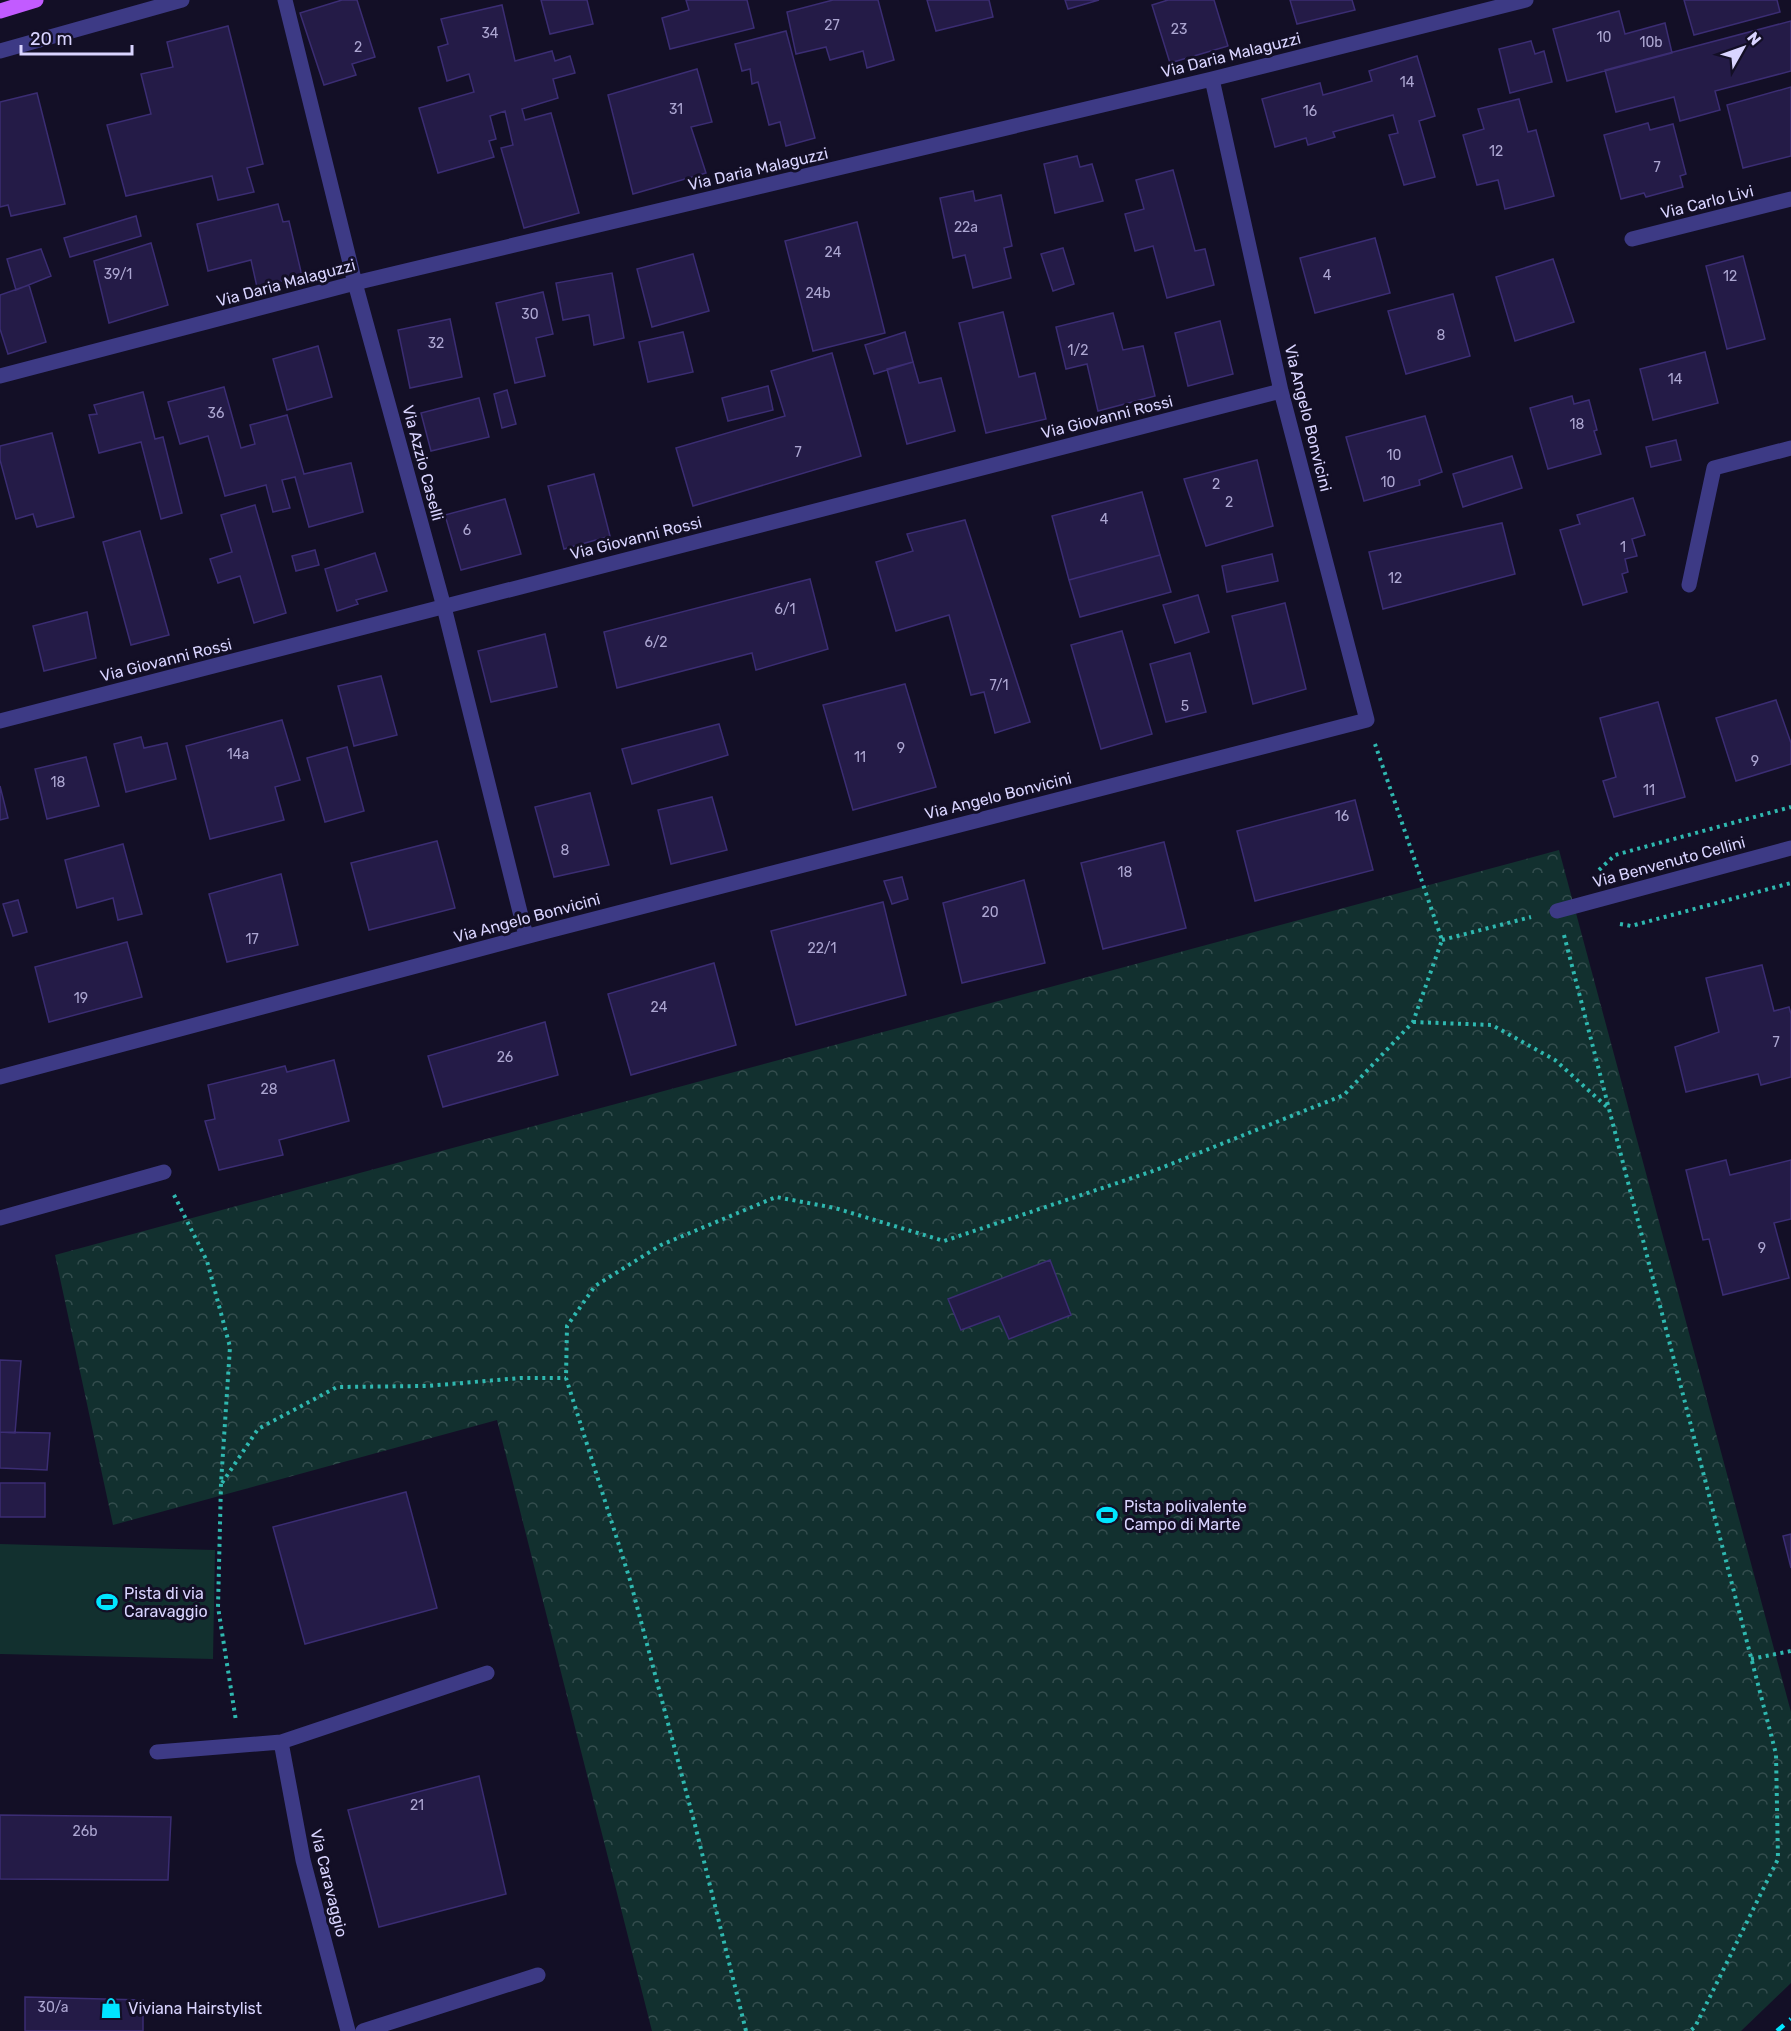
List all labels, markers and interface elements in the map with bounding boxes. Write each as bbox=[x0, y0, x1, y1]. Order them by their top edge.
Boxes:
house number: 27 bbox=[824, 17, 840, 34]
scale bar bbox=[21, 18, 132, 56]
north arrow bbox=[1713, 18, 1773, 78]
house number: 23 bbox=[1171, 21, 1187, 38]
house number: 34 bbox=[481, 25, 499, 42]
text: 20 m bbox=[30, 28, 72, 50]
street label: Via Daria Malaguzzi bbox=[1159, 28, 1303, 82]
text: N bbox=[1743, 28, 1765, 49]
house number: 10 bbox=[1597, 29, 1612, 46]
house number: 10b bbox=[1639, 34, 1663, 51]
house number: 2 bbox=[354, 39, 362, 56]
house number: 14 bbox=[1400, 74, 1415, 91]
house number: 31 bbox=[669, 101, 683, 118]
house number: 16 bbox=[1303, 103, 1317, 120]
house number: 12 bbox=[1489, 143, 1503, 160]
street label: Via Daria Malaguzzi bbox=[686, 144, 830, 194]
house number: 7 bbox=[1653, 159, 1661, 176]
street label: Via Carlo Livi bbox=[1658, 181, 1756, 223]
house number: 22a bbox=[954, 219, 978, 236]
house number: 24 bbox=[825, 244, 842, 261]
street label: Via Daria Malaguzzi bbox=[214, 255, 358, 311]
house number: 39/1 bbox=[104, 266, 132, 283]
house number: 4 bbox=[1323, 267, 1332, 284]
house number: 12 bbox=[1723, 268, 1737, 285]
house number: 24b bbox=[805, 285, 831, 302]
house number: 30 bbox=[521, 306, 539, 323]
house number: 8 bbox=[1437, 327, 1446, 344]
house number: 32 bbox=[428, 335, 444, 352]
house number: 1/2 bbox=[1068, 342, 1088, 359]
street label: Via Angelo Bonvicini bbox=[1281, 342, 1335, 494]
house number: 14 bbox=[1668, 371, 1683, 388]
street label: Via Giovanni Rossi bbox=[1039, 391, 1175, 443]
street label: Via Azzio Caselli bbox=[398, 403, 448, 523]
house number: 36 bbox=[208, 405, 224, 422]
house number: 18 bbox=[1570, 416, 1585, 433]
house number: 7 bbox=[794, 444, 802, 461]
house number: 10 bbox=[1387, 447, 1402, 464]
house number: 10 bbox=[1381, 474, 1396, 491]
house number: 2 bbox=[1212, 476, 1220, 493]
house number: 2 bbox=[1225, 494, 1233, 511]
house number: 4 bbox=[1100, 511, 1109, 528]
street label: Via Giovanni Rossi bbox=[568, 512, 704, 564]
house number: 6 bbox=[463, 522, 471, 539]
house number: 1 bbox=[1620, 539, 1626, 556]
house number: 12 bbox=[1388, 570, 1402, 587]
house number: 6/1 bbox=[774, 601, 796, 618]
street label: Via Giovanni Rossi bbox=[98, 634, 234, 686]
house number: 6/2 bbox=[644, 634, 668, 651]
house number: 7/1 bbox=[990, 677, 1008, 694]
house number: 5 bbox=[1181, 698, 1189, 715]
house number: 9 bbox=[897, 740, 905, 757]
house number: 14a bbox=[227, 746, 249, 763]
house number: 11 bbox=[854, 749, 866, 766]
house number: 9 bbox=[1751, 753, 1759, 770]
street label: Via Angelo Bonvicini bbox=[922, 769, 1074, 823]
house number: 18 bbox=[51, 774, 66, 791]
house number: 11 bbox=[1643, 782, 1655, 799]
house number: 16 bbox=[1335, 808, 1349, 825]
street label: Via Benvenuto Cellini bbox=[1591, 832, 1747, 892]
house number: 8 bbox=[561, 842, 570, 859]
house number: 18 bbox=[1118, 864, 1133, 881]
street label: Via Angelo Bonvicini bbox=[452, 889, 602, 947]
house number: 20 bbox=[981, 904, 999, 921]
house number: 17 bbox=[245, 931, 259, 948]
house number: 22/1 bbox=[807, 940, 837, 957]
house number: 19 bbox=[74, 990, 88, 1007]
house number: 24 bbox=[651, 999, 668, 1016]
house number: 7 bbox=[1772, 1034, 1780, 1051]
house number: 26 bbox=[497, 1049, 513, 1066]
house number: 28 bbox=[260, 1081, 278, 1098]
house number: 9 bbox=[1758, 1240, 1766, 1257]
place label: Pista polivalente Campo di Marte bbox=[1124, 1497, 1247, 1534]
sports icon: Pista polivalente Campo di Marte bbox=[1095, 1503, 1119, 1527]
place label: Pista di via Caravaggio bbox=[124, 1584, 208, 1621]
sports icon: Pista di via Caravaggio bbox=[95, 1590, 119, 1614]
house number: 21 bbox=[410, 1797, 424, 1814]
house number: 26b bbox=[73, 1823, 98, 1840]
street label: Via Caravaggio bbox=[306, 1827, 352, 1939]
shop icon: Viviana Hairstylist bbox=[99, 1996, 123, 2020]
house number: 30/a bbox=[38, 1999, 68, 2016]
place label: Viviana Hairstylist bbox=[128, 1999, 262, 2018]

